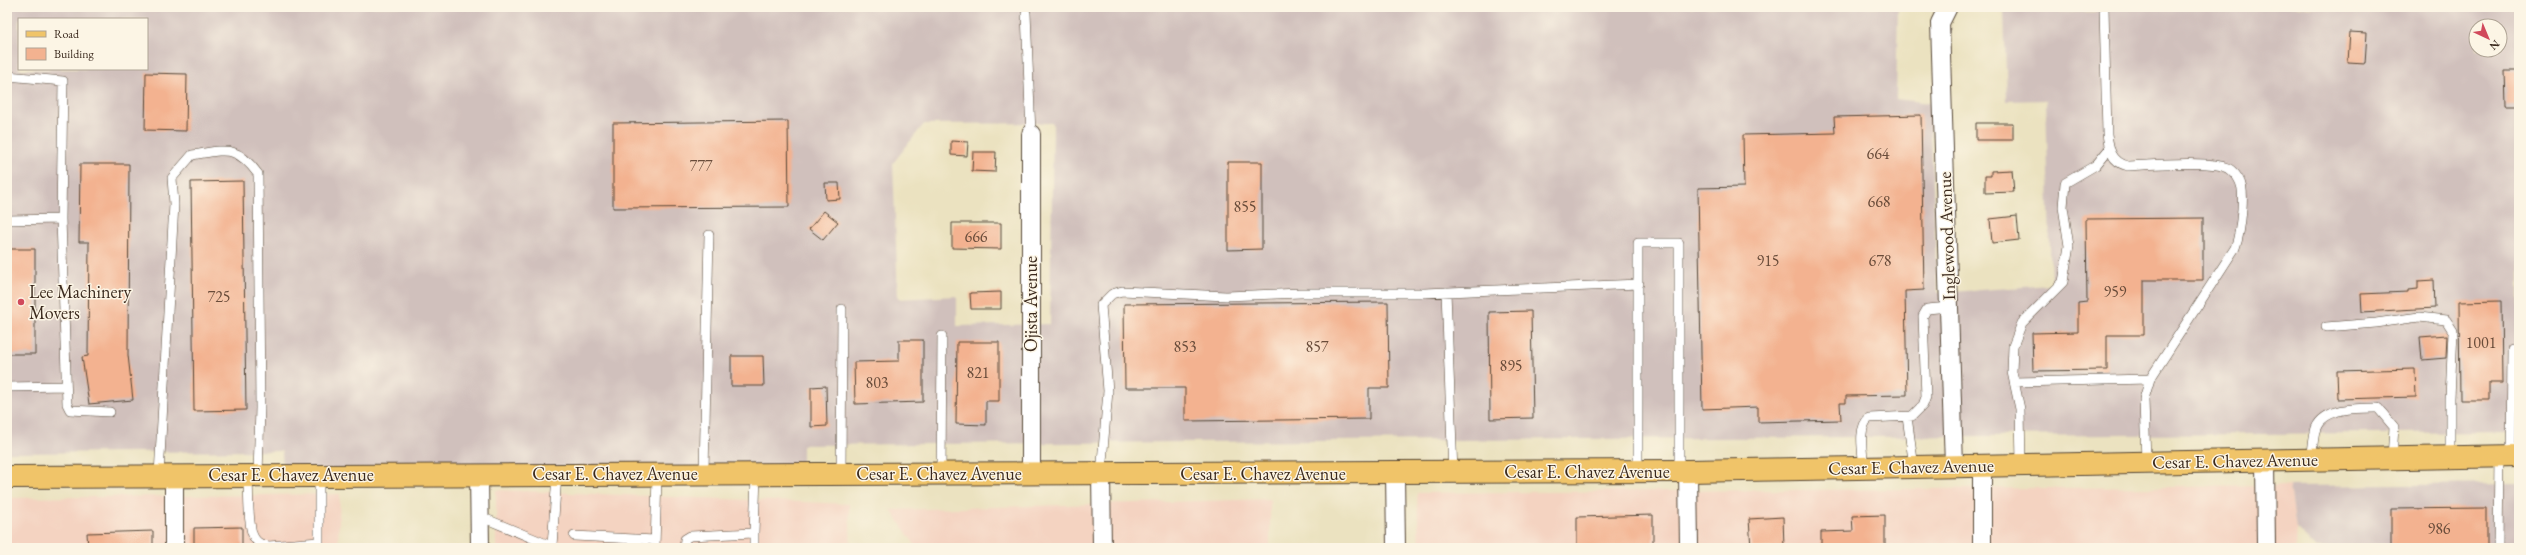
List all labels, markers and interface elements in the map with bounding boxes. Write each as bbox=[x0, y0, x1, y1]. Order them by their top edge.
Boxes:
legend bbox=[18, 18, 148, 70]
north arrow bbox=[2468, 18, 2508, 58]
text: Road bbox=[54, 26, 80, 42]
text: N bbox=[2487, 37, 2503, 53]
text: Building bbox=[54, 46, 95, 62]
house number: 664 bbox=[1866, 143, 1890, 164]
house number: 777 bbox=[689, 155, 713, 176]
street label: Inglewood Avenue bbox=[1933, 171, 1960, 301]
house number: 668 bbox=[1867, 191, 1891, 212]
house number: 855 bbox=[1233, 196, 1257, 217]
house number: 666 bbox=[964, 226, 988, 247]
house number: 915 bbox=[1756, 250, 1780, 271]
house number: 678 bbox=[1868, 250, 1892, 271]
street label: Ojista Avenue bbox=[1019, 256, 1042, 352]
place label: Lee Machinery Movers bbox=[29, 280, 132, 324]
house number: 959 bbox=[2103, 281, 2127, 302]
house number: 725 bbox=[207, 286, 231, 307]
marker: Lee Machinery Movers bbox=[16, 297, 26, 307]
house number: 1001 bbox=[2466, 332, 2496, 353]
house number: 853 bbox=[1173, 336, 1197, 357]
house number: 857 bbox=[1305, 336, 1329, 357]
house number: 895 bbox=[1499, 355, 1523, 376]
house number: 821 bbox=[966, 362, 990, 383]
house number: 803 bbox=[865, 372, 889, 393]
street label: Cesar E. Chavez Avenue bbox=[2152, 448, 2318, 473]
street label: Cesar E. Chavez Avenue bbox=[1828, 454, 1994, 479]
street label: Cesar E. Chavez Avenue bbox=[1504, 460, 1670, 483]
street label: Cesar E. Chavez Avenue bbox=[532, 462, 698, 485]
street label: Cesar E. Chavez Avenue bbox=[856, 462, 1022, 485]
street label: Cesar E. Chavez Avenue bbox=[1180, 462, 1346, 485]
street label: Cesar E. Chavez Avenue bbox=[208, 463, 374, 486]
house number: 986 bbox=[2427, 518, 2451, 539]

